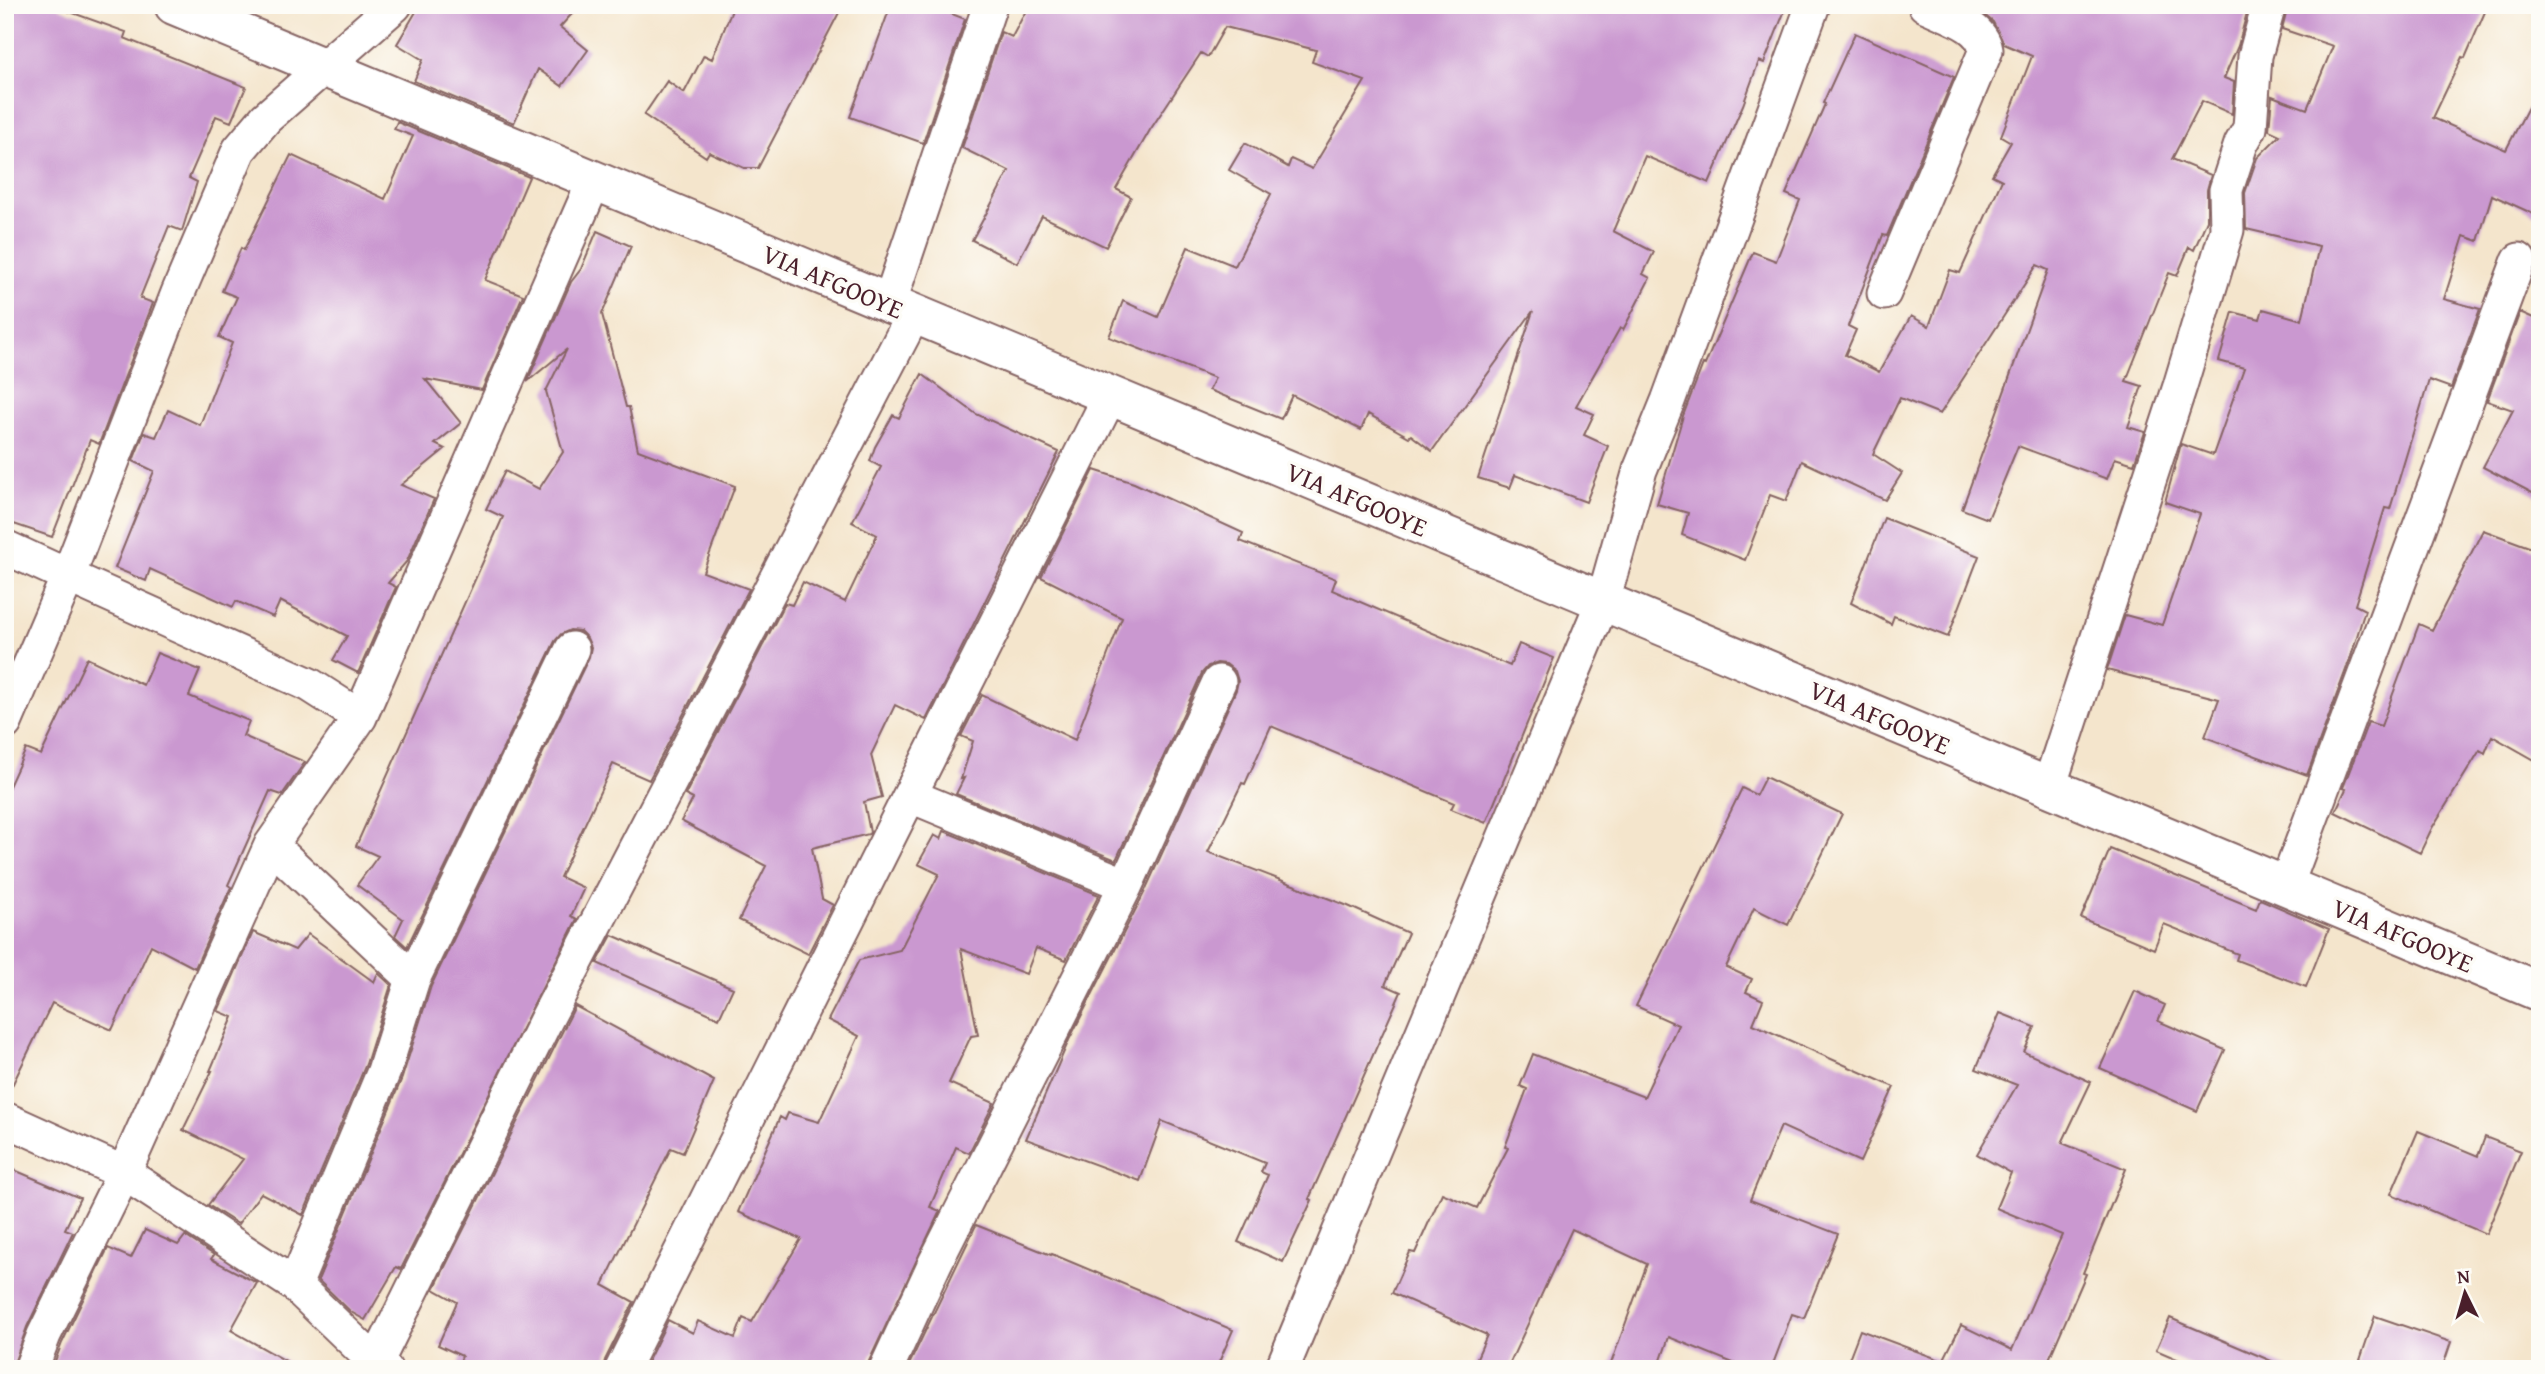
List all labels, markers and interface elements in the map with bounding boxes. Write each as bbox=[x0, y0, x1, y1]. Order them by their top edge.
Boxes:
street label: VIA AFGOOYE bbox=[756, 234, 910, 328]
street label: VIA AFGOOYE bbox=[1280, 452, 1434, 546]
street label: VIA AFGOOYE bbox=[1803, 670, 1957, 764]
street label: VIA AFGOOYE bbox=[2326, 888, 2480, 982]
north arrow bbox=[2430, 1258, 2500, 1328]
text: N bbox=[2456, 1262, 2471, 1291]

